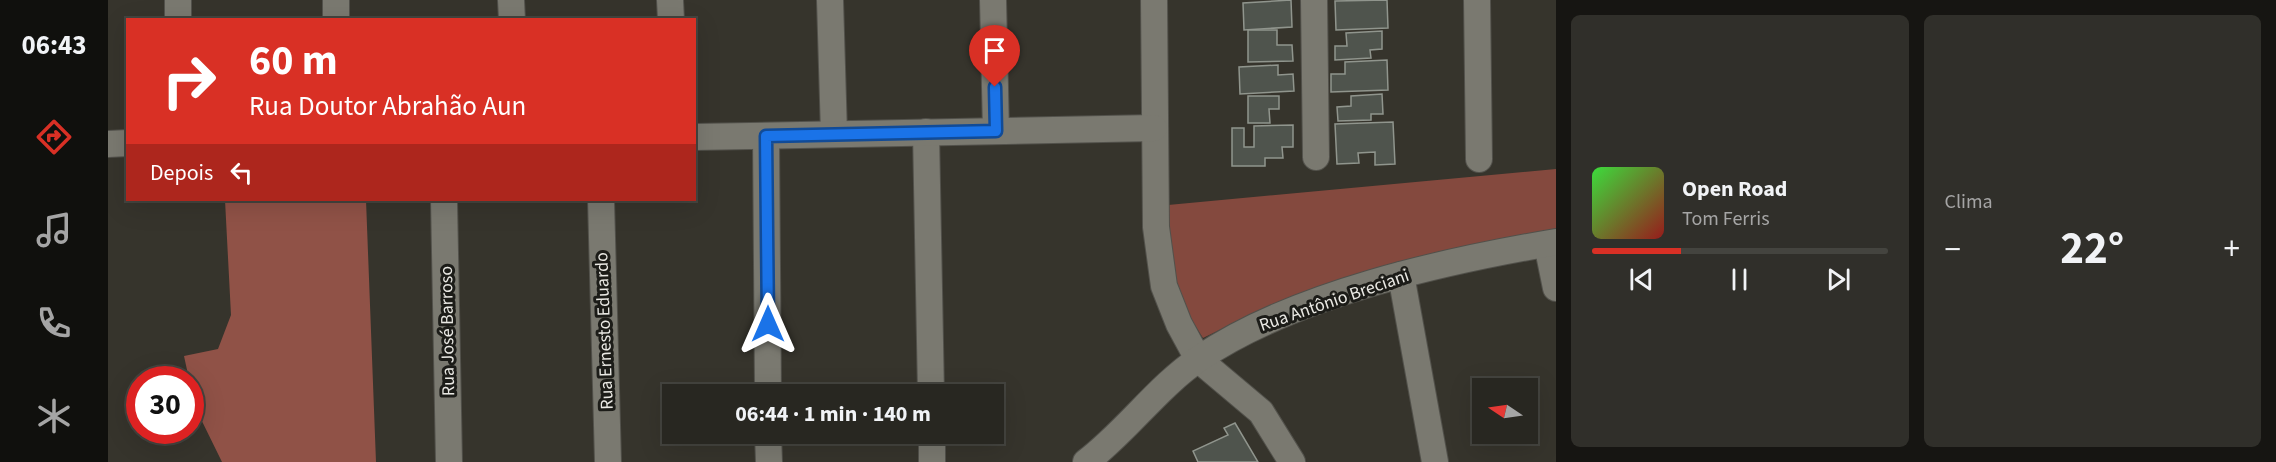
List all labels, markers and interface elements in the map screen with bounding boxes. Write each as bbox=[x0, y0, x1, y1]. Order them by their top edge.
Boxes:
pin bbox=[969, 25, 1020, 87]
text: 06:43 bbox=[21, 26, 87, 65]
text: 60 m bbox=[249, 31, 338, 91]
icon: arrive bbox=[978, 34, 1011, 67]
icon: right bbox=[150, 42, 228, 120]
text: Rua Doutor Abrahão Aun bbox=[249, 87, 526, 126]
icon: directions bbox=[33, 116, 75, 158]
icon: left bbox=[225, 156, 258, 189]
text: Depois bbox=[150, 157, 213, 189]
text: Open Road bbox=[1682, 173, 1787, 205]
text: Clima bbox=[1945, 188, 1993, 216]
text: Tom Ferris bbox=[1682, 205, 1770, 233]
icon: music bbox=[33, 209, 75, 251]
text: 22° bbox=[2060, 217, 2124, 281]
text: − bbox=[1945, 226, 1961, 273]
text: + bbox=[2224, 226, 2240, 273]
street label: Rua Ernesto Eduardo bbox=[589, 252, 620, 410]
street label: Rua Antônio Breciani bbox=[1256, 263, 1413, 338]
icon: previous bbox=[1625, 263, 1658, 296]
icon: pause bbox=[1723, 263, 1756, 296]
icon: next bbox=[1822, 263, 1855, 296]
street label: Rua José Barroso bbox=[434, 266, 461, 396]
position arrow bbox=[736, 292, 800, 356]
icon: phone bbox=[33, 302, 75, 344]
speed limit sign: 30 bbox=[126, 366, 204, 444]
north arrow bbox=[1472, 378, 1538, 444]
map controls bbox=[1472, 378, 1538, 444]
icon: climate bbox=[33, 395, 75, 437]
text: 06:44 · 1 min · 140 m bbox=[735, 398, 931, 430]

